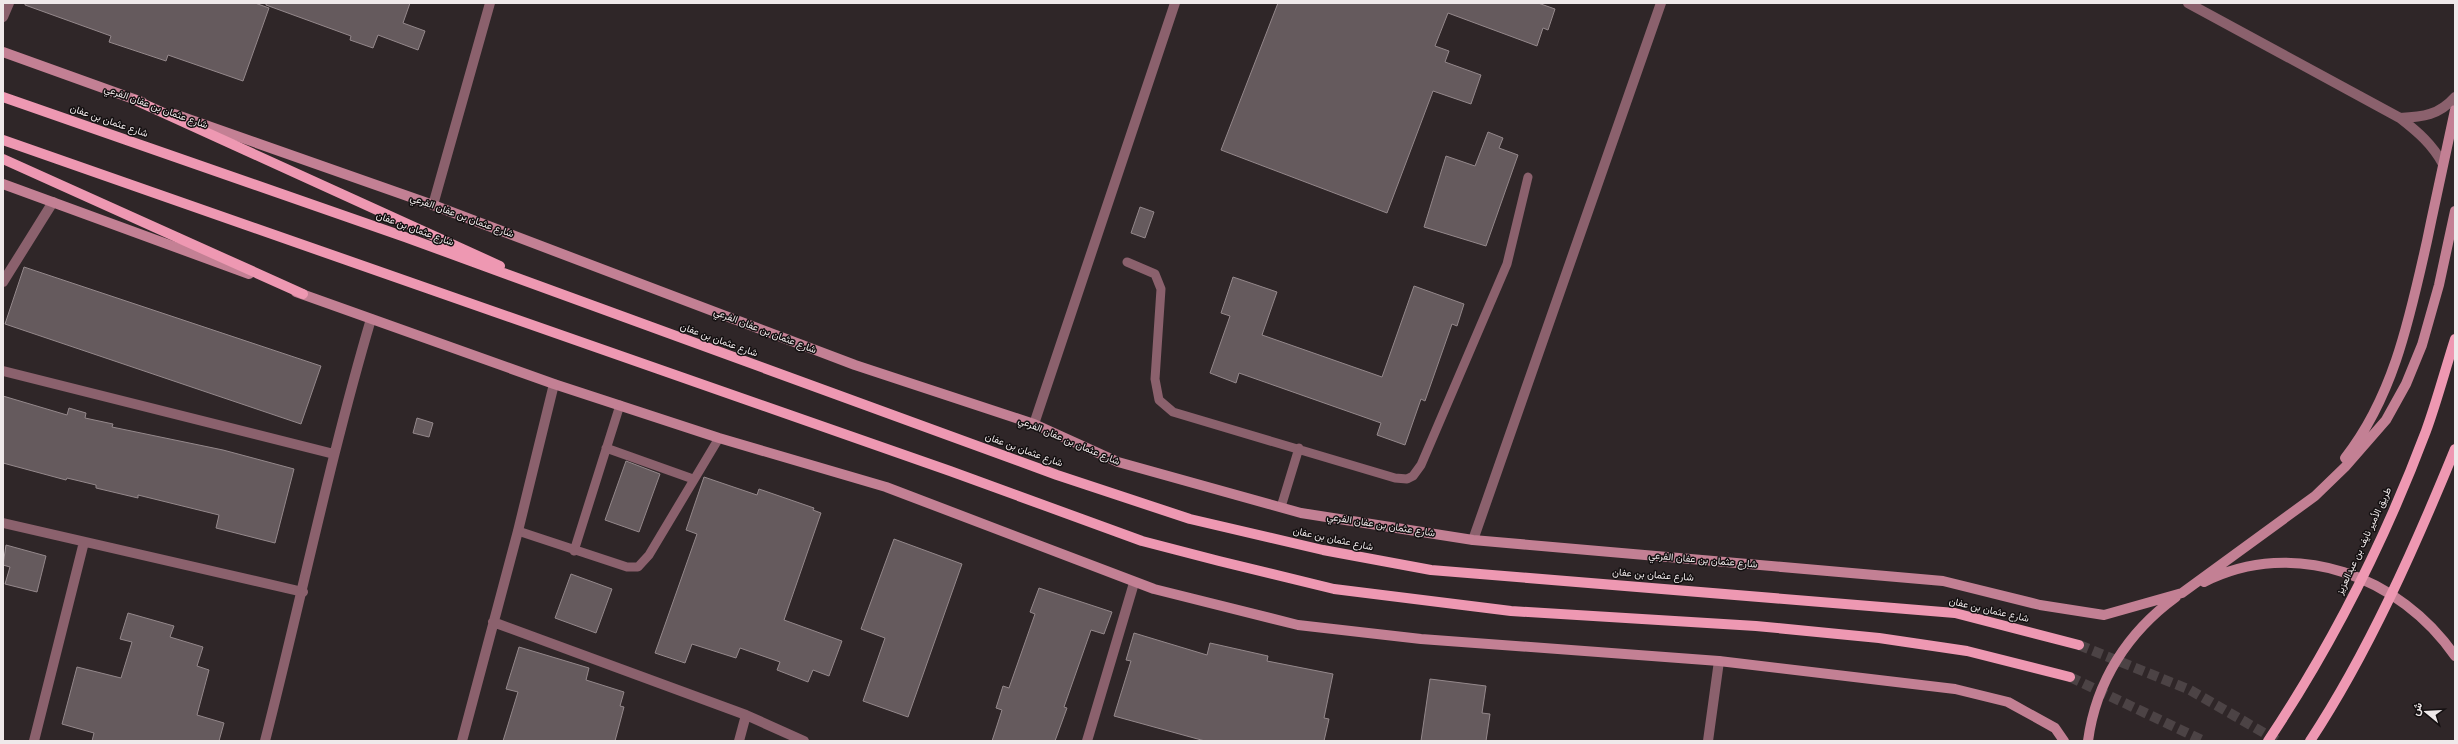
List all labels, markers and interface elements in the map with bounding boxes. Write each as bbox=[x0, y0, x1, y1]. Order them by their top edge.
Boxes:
street label: شارع عثمان بن عفان الفرعي bbox=[103, 83, 209, 131]
street label: شارع عثمان بن عفان bbox=[68, 102, 150, 140]
street label: شارع عثمان بن عفان الفرعي bbox=[409, 192, 515, 240]
street label: شارع عثمان بن عفان bbox=[375, 209, 455, 249]
street label: شارع عثمان بن عفان الفرعي bbox=[712, 306, 818, 356]
street label: شارع عثمان بن عفان bbox=[679, 320, 759, 360]
street label: شارع عثمان بن عفان الفرعي bbox=[1016, 414, 1122, 468]
street label: شارع عثمان بن عفان bbox=[984, 430, 1064, 470]
street label: طريق الأمير نايف بن عبدالعزيز bbox=[2333, 485, 2394, 598]
street label: شارع عثمان بن عفان الفرعي bbox=[1326, 511, 1436, 539]
street label: شارع عثمان بن عفان bbox=[1292, 525, 1374, 553]
street label: شارع عثمان بن عفان الفرعي bbox=[1648, 549, 1758, 573]
street label: شارع عثمان بن عفان bbox=[1612, 566, 1694, 584]
street label: شارع عثمان بن عفان bbox=[1948, 595, 2030, 625]
north arrow bbox=[2406, 692, 2446, 732]
text: ش bbox=[2409, 701, 2425, 717]

